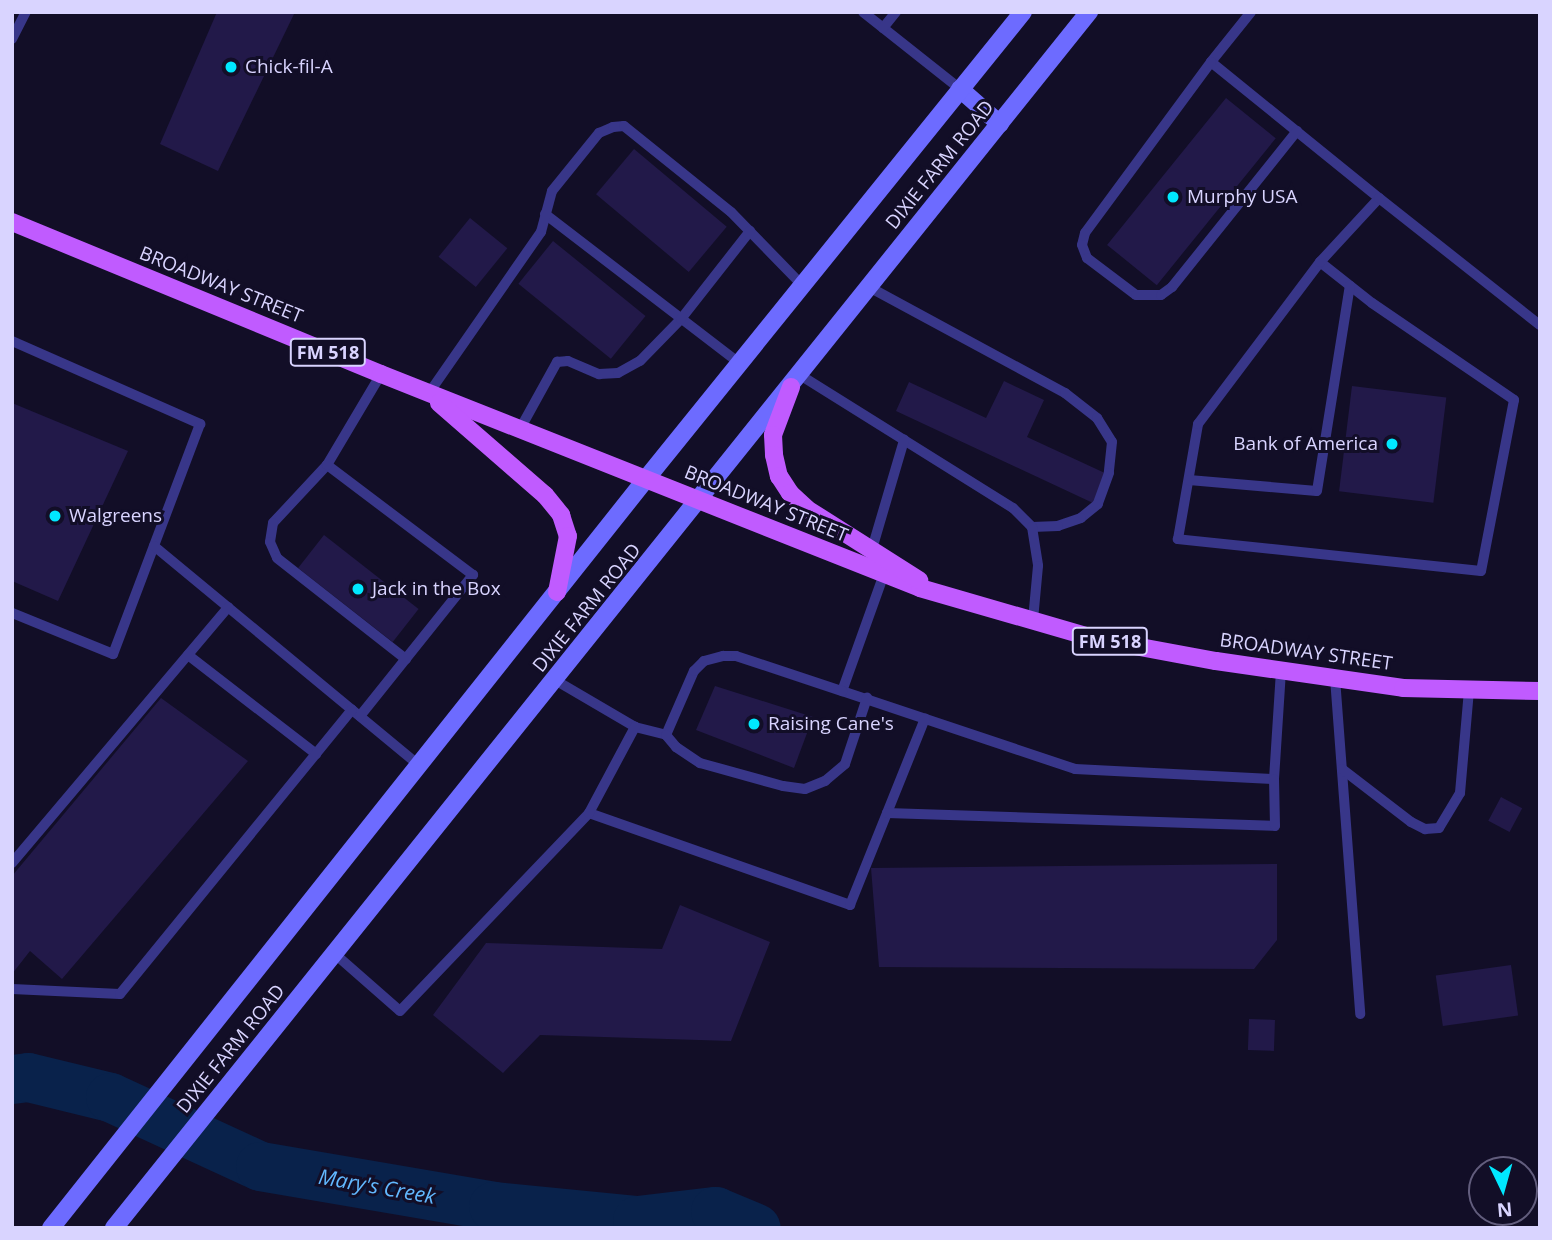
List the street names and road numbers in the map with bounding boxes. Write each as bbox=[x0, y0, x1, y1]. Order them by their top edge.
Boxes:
street label: DIXIE FARM ROAD bbox=[881, 96, 999, 234]
street label: BROADWAY STREET bbox=[136, 242, 306, 328]
road number: FM 518 bbox=[290, 338, 366, 366]
street label: BROADWAY STREET bbox=[681, 461, 851, 547]
street label: DIXIE FARM ROAD bbox=[528, 539, 646, 677]
road number: FM 518 bbox=[1072, 626, 1148, 656]
street label: BROADWAY STREET bbox=[1218, 629, 1394, 675]
street label: DIXIE FARM ROAD bbox=[172, 980, 290, 1118]

